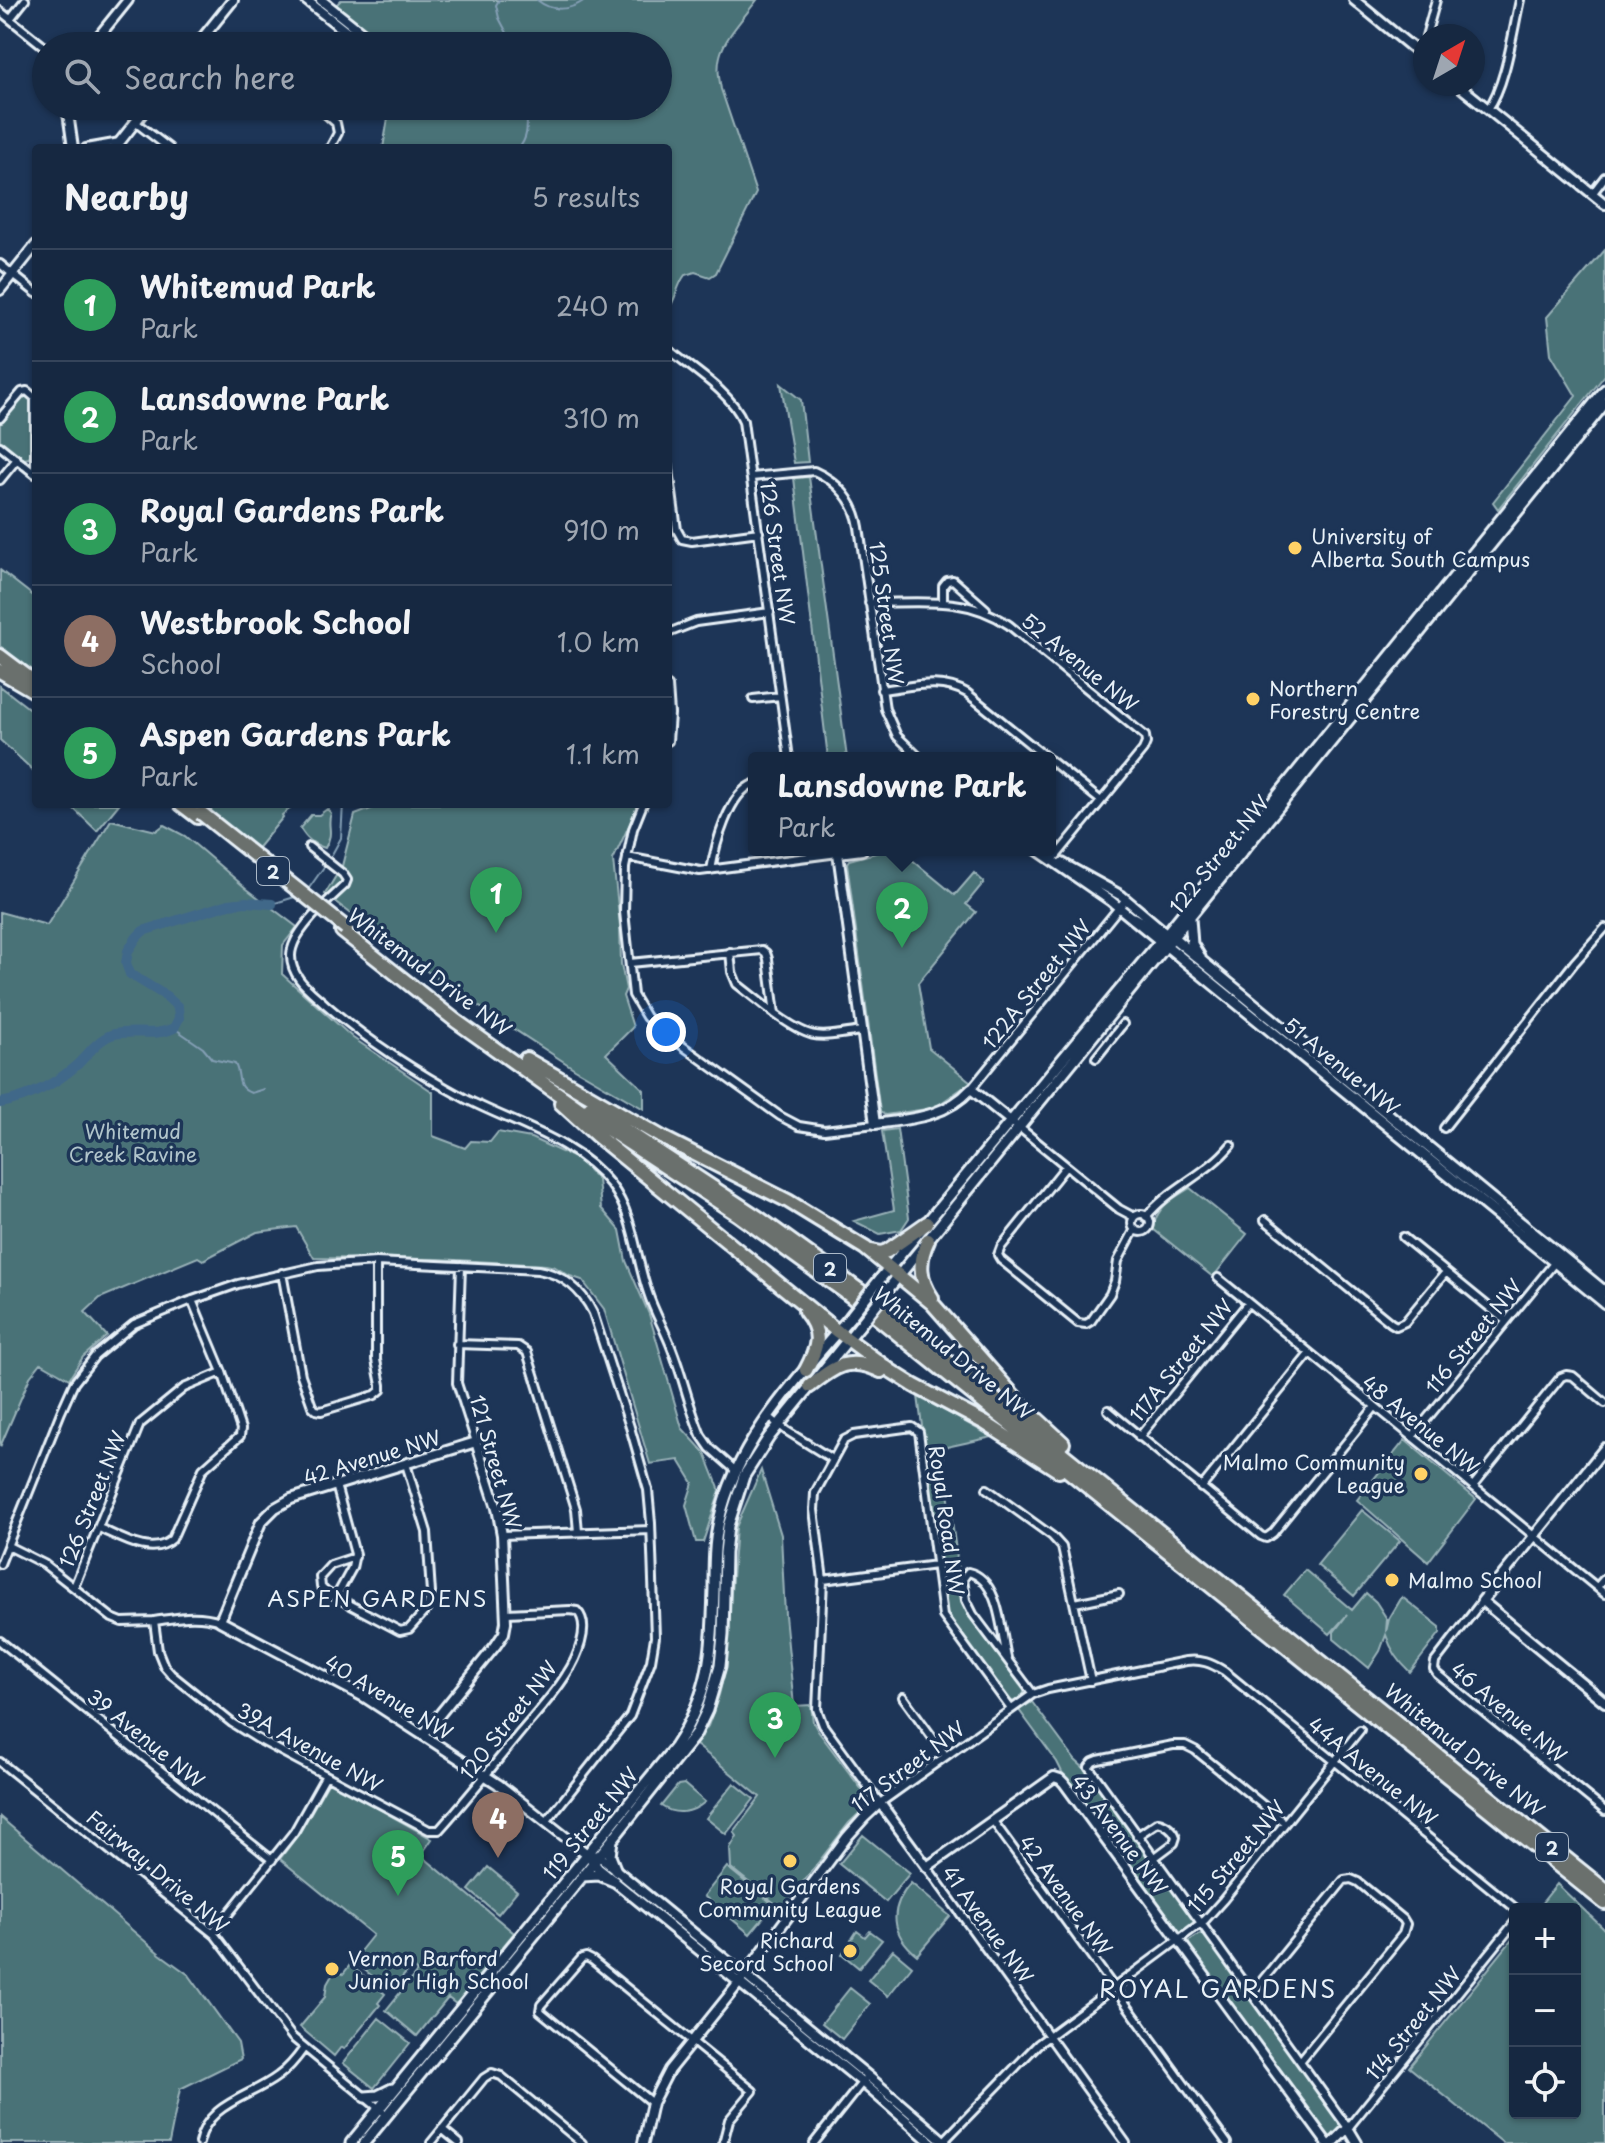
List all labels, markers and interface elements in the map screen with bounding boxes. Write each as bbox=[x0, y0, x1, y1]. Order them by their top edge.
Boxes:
north arrow bbox=[1413, 24, 1485, 96]
search box bbox=[32, 32, 672, 120]
icon: search bbox=[60, 54, 104, 98]
text: Search here bbox=[124, 54, 296, 99]
text: Nearby bbox=[64, 170, 189, 222]
text: 5 results bbox=[532, 177, 640, 216]
text: Whitemud Park bbox=[140, 263, 376, 308]
text: 1 bbox=[84, 286, 96, 325]
text: 240 m bbox=[556, 286, 640, 325]
text: Park bbox=[140, 308, 198, 347]
text: Lansdowne Park bbox=[140, 375, 389, 420]
text: 2 bbox=[81, 398, 99, 437]
text: 310 m bbox=[562, 398, 640, 437]
text: Park bbox=[140, 420, 198, 459]
street label: 126 Street NW bbox=[753, 479, 803, 627]
text: Royal Gardens Park bbox=[140, 487, 444, 532]
text: 3 bbox=[81, 510, 99, 549]
text: 910 m bbox=[563, 510, 640, 549]
place label: University of Alberta South Campus bbox=[1311, 521, 1530, 574]
text: Park bbox=[140, 532, 198, 571]
street label: 125 Street NW bbox=[862, 539, 912, 687]
marker: University of Alberta South Campus bbox=[1286, 539, 1304, 557]
text: Westbrook School bbox=[140, 599, 411, 644]
street label: 52 Avenue NW bbox=[1015, 606, 1145, 719]
text: 4 bbox=[81, 622, 99, 661]
text: 1.0 km bbox=[557, 622, 640, 661]
text: School bbox=[140, 644, 222, 683]
place label: Northern Forestry Centre bbox=[1269, 673, 1420, 726]
marker: Northern Forestry Centre bbox=[1244, 690, 1262, 708]
text: Aspen Gardens Park bbox=[140, 711, 451, 756]
text: 5 bbox=[82, 734, 98, 773]
text: 1.1 km bbox=[566, 734, 640, 773]
popup bbox=[748, 752, 1056, 856]
text: Park bbox=[140, 756, 198, 795]
text: Lansdowne Park bbox=[777, 762, 1027, 807]
street label: 122 Street NW bbox=[1162, 788, 1276, 920]
text: Park bbox=[777, 807, 835, 846]
road number: 2 bbox=[257, 857, 289, 885]
pin: 1 bbox=[470, 867, 522, 933]
pin: 2 bbox=[876, 882, 928, 948]
street label: Whitemud Drive NW bbox=[342, 900, 519, 1044]
street label: 122A Street NW bbox=[974, 912, 1098, 1055]
street label: 51 Avenue NW bbox=[1278, 1010, 1407, 1122]
your location bbox=[646, 1012, 686, 1052]
park label: Whitemud Creek Ravine bbox=[69, 1116, 197, 1169]
road number: 2 bbox=[814, 1254, 846, 1282]
street label: 116 Street NW bbox=[1417, 1272, 1529, 1400]
street label: Whitemud Drive NW bbox=[868, 1279, 1041, 1427]
street label: 117A Street NW bbox=[1122, 1292, 1240, 1428]
street label: 48 Avenue NW bbox=[1356, 1367, 1486, 1481]
street label: 121 Street NW bbox=[462, 1391, 530, 1533]
street label: 42 Avenue NW bbox=[300, 1422, 445, 1492]
street label: 126 Street NW bbox=[51, 1426, 133, 1572]
street label: Royal Road NW bbox=[922, 1443, 972, 1597]
place label: Malmo Community League bbox=[1223, 1447, 1405, 1500]
marker: Malmo Community League bbox=[1412, 1465, 1430, 1483]
place label: Malmo School bbox=[1408, 1565, 1542, 1595]
marker: Malmo School bbox=[1383, 1571, 1401, 1589]
district label: ASPEN GARDENS bbox=[268, 1581, 488, 1614]
street label: 40 Avenue NW bbox=[319, 1647, 459, 1747]
street label: 120 Street NW bbox=[452, 1654, 564, 1786]
street label: 46 Avenue NW bbox=[1444, 1654, 1574, 1770]
street label: Whitemud Drive NW bbox=[1379, 1676, 1552, 1824]
street label: 39 Avenue NW bbox=[81, 1681, 211, 1795]
pin: 3 bbox=[749, 1692, 801, 1758]
street label: 39A Avenue NW bbox=[232, 1695, 389, 1800]
street label: 44A Avenue NW bbox=[1302, 1709, 1445, 1833]
street label: 117 Street NW bbox=[845, 1713, 972, 1819]
street label: 119 Street NW bbox=[535, 1760, 645, 1886]
street label: 43 Avenue NW bbox=[1065, 1768, 1176, 1901]
pin: 4 bbox=[472, 1792, 524, 1858]
street label: 115 Street NW bbox=[1180, 1793, 1292, 1919]
street label: Fairway Drive NW bbox=[80, 1802, 236, 1940]
street label: 42 Avenue NW bbox=[1012, 1829, 1120, 1962]
pin: 5 bbox=[372, 1830, 424, 1896]
road number: 2 bbox=[1536, 1833, 1568, 1861]
marker: Royal Gardens Community League bbox=[781, 1852, 799, 1870]
street label: 41 Avenue NW bbox=[935, 1859, 1041, 1989]
place label: Royal Gardens Community League bbox=[698, 1871, 882, 1924]
map controls bbox=[1509, 1903, 1581, 2119]
button: + bbox=[1509, 1903, 1581, 1975]
place label: Richard Secord School bbox=[699, 1925, 834, 1978]
marker: Richard Secord School bbox=[841, 1942, 859, 1960]
place label: Vernon Barford Junior High School bbox=[348, 1943, 529, 1996]
street label: 114 Street NW bbox=[1358, 1959, 1469, 2086]
marker: Vernon Barford Junior High School bbox=[323, 1960, 341, 1978]
district label: ROYAL GARDENS bbox=[1099, 1970, 1337, 2006]
button: − bbox=[1509, 1975, 1581, 2047]
button: locate bbox=[1509, 2047, 1581, 2119]

